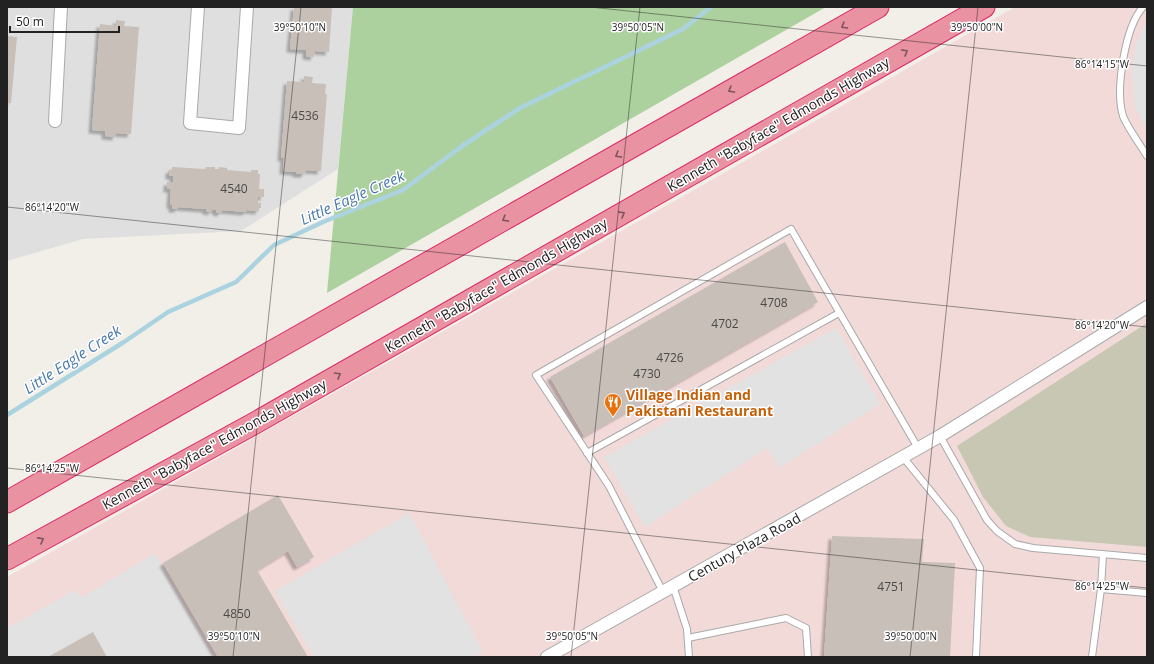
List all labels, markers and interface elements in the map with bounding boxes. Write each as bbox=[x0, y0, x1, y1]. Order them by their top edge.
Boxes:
scale bar bbox=[10, 8, 119, 34]
text: 50 m bbox=[16, 13, 44, 30]
text: 39°50'10"N bbox=[274, 20, 326, 34]
text: 39°50'05"N bbox=[612, 20, 664, 34]
text: 39°50'00"N bbox=[951, 20, 1003, 34]
one-way arrow bbox=[841, 22, 848, 29]
one-way arrow bbox=[901, 49, 908, 57]
street label: Kenneth "Babyface" Edmonds Highway bbox=[663, 52, 894, 196]
text: 86°14'15"W bbox=[1075, 57, 1130, 71]
one-way arrow bbox=[728, 86, 735, 93]
house number: 4536 bbox=[291, 107, 319, 124]
one-way arrow bbox=[615, 150, 622, 157]
water label: Little Eagle Creek bbox=[297, 165, 408, 229]
house number: 4540 bbox=[220, 180, 248, 197]
text: 86°14'20"W bbox=[25, 200, 80, 214]
one-way arrow bbox=[618, 211, 625, 218]
street label: Kenneth "Babyface" Edmonds Highway bbox=[381, 213, 612, 357]
one-way arrow bbox=[502, 214, 509, 221]
house number: 4708 bbox=[760, 294, 788, 311]
house number: 4702 bbox=[711, 315, 739, 332]
text: 86°14'20"W bbox=[1075, 318, 1130, 332]
water label: Little Eagle Creek bbox=[19, 320, 125, 398]
house number: 4726 bbox=[656, 349, 684, 366]
house number: 4730 bbox=[633, 365, 661, 382]
one-way arrow bbox=[334, 373, 342, 380]
street label: Kenneth "Babyface" Edmonds Highway bbox=[98, 374, 330, 514]
place label: Village Indian and Pakistani Restaurant bbox=[626, 385, 773, 420]
restaurant icon: Village Indian and Pakistani Restaurant bbox=[603, 392, 623, 417]
text: 86°14'25"W bbox=[25, 461, 80, 475]
street label: Century Plaza Road bbox=[684, 508, 804, 586]
one-way arrow bbox=[37, 538, 44, 545]
house number: 4751 bbox=[877, 578, 905, 595]
text: 86°14'25"W bbox=[1075, 579, 1130, 593]
house number: 4850 bbox=[223, 605, 251, 622]
text: 39°50'10"N bbox=[208, 629, 260, 643]
text: 39°50'05"N bbox=[546, 629, 598, 643]
text: 39°50'00"N bbox=[885, 629, 937, 643]

